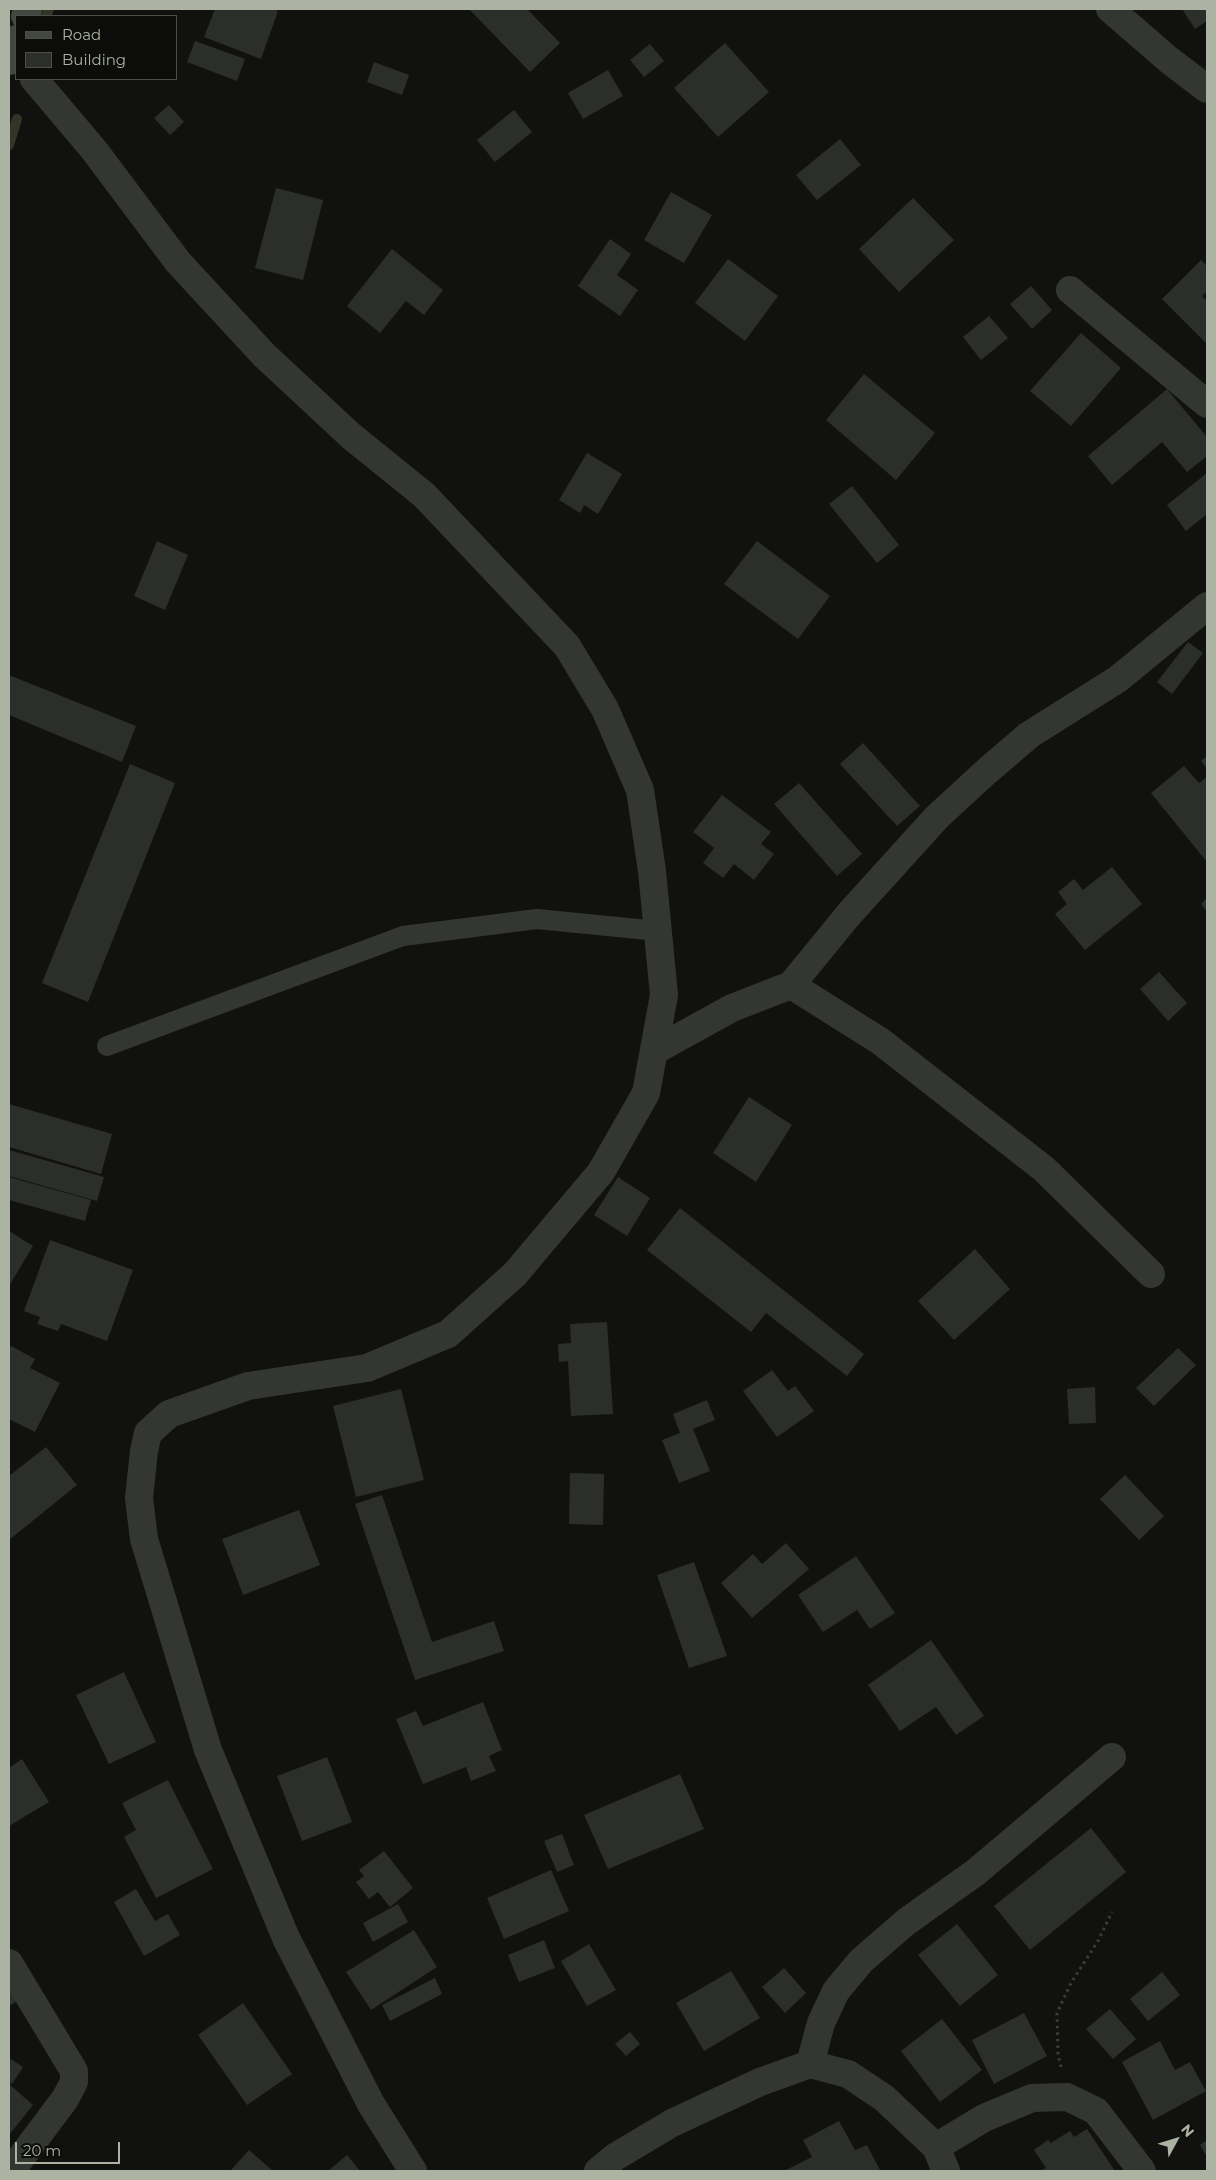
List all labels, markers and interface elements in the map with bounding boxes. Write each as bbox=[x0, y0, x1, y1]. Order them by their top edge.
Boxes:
legend bbox=[15, 15, 178, 80]
text: Road bbox=[62, 25, 101, 44]
text: Building bbox=[62, 50, 126, 69]
north arrow bbox=[1151, 2115, 1201, 2165]
text: N bbox=[1177, 2121, 1198, 2141]
scale bar bbox=[18, 2132, 122, 2164]
text: 20 m bbox=[23, 2141, 61, 2160]

